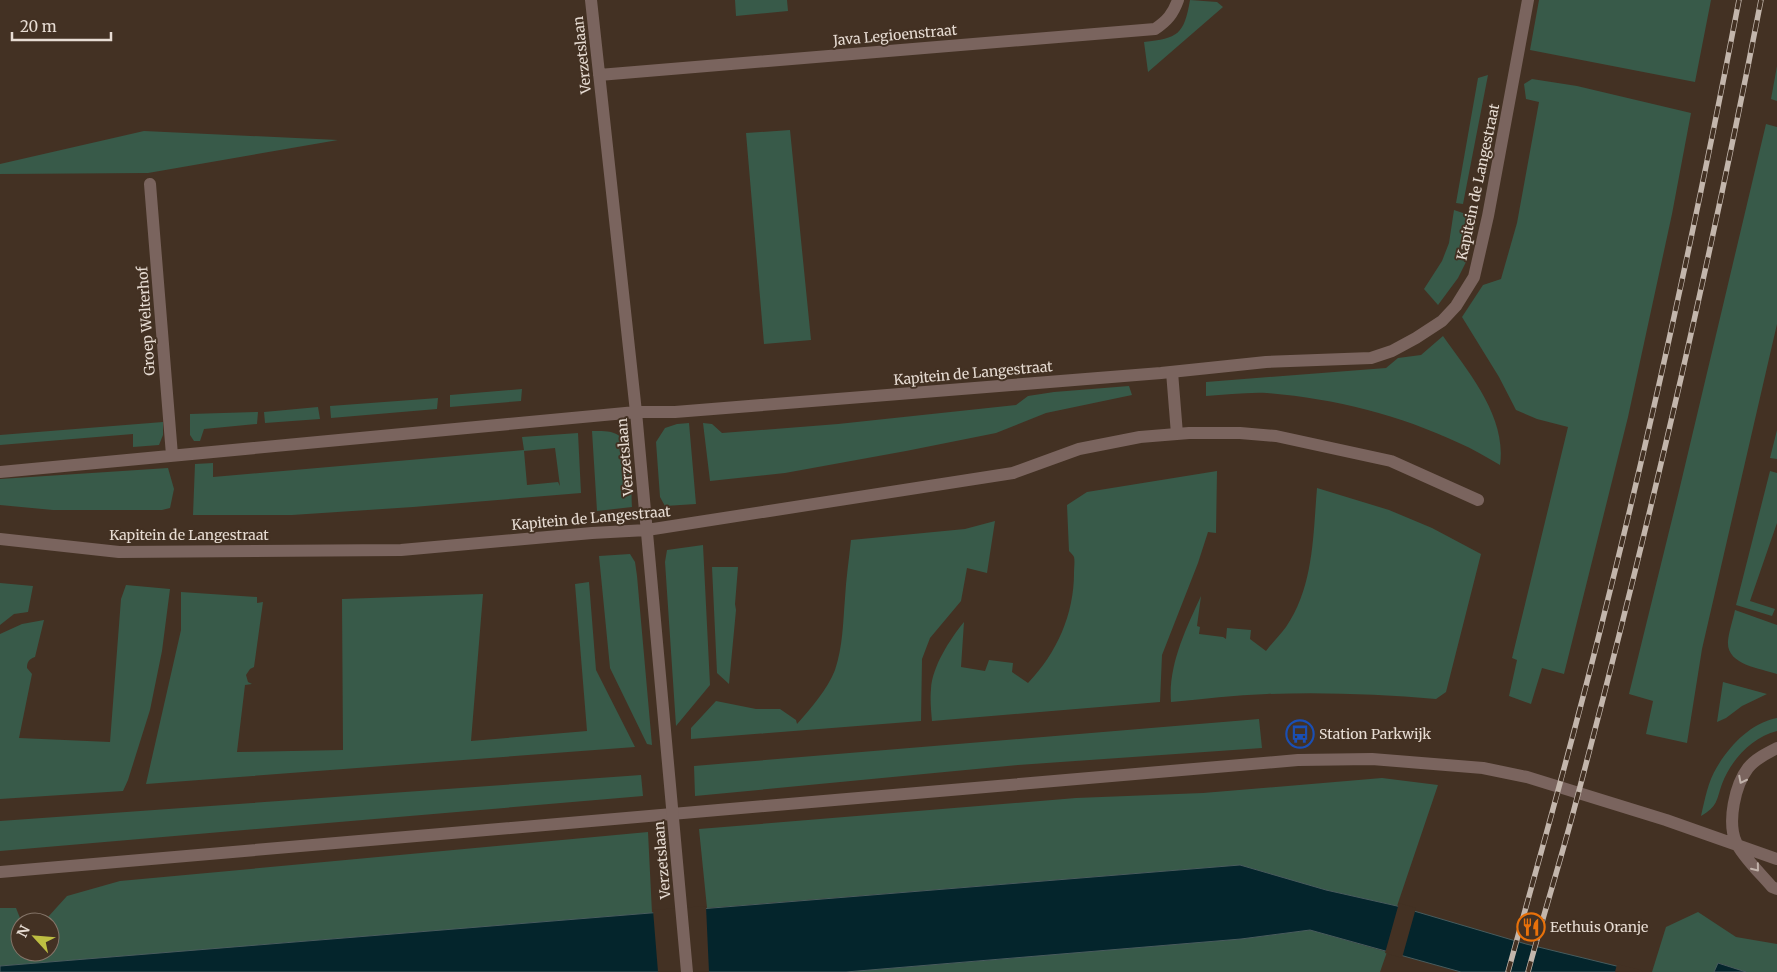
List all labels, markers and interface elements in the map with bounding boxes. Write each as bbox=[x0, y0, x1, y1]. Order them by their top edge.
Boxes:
scale bar bbox=[12, 10, 111, 42]
street label: Verzetslaan bbox=[569, 15, 595, 96]
text: 20 m bbox=[20, 17, 57, 36]
street label: Java Legioenstraat bbox=[831, 21, 958, 49]
street label: Kapitein de Langestraat bbox=[1453, 102, 1504, 262]
street label: Groep Welterhof bbox=[133, 265, 159, 376]
street label: Kapitein de Langestraat bbox=[893, 357, 1054, 389]
street label: Verzetslaan bbox=[613, 417, 637, 498]
street label: Kapitein de Langestraat bbox=[511, 502, 672, 534]
street label: Kapitein de Langestraat bbox=[109, 526, 269, 544]
bus stop icon: Station Parkwijk bbox=[1285, 719, 1315, 749]
place label: Station Parkwijk bbox=[1319, 725, 1431, 743]
one-way arrow bbox=[1738, 775, 1748, 784]
street label: Verzetslaan bbox=[650, 820, 674, 901]
one-way arrow bbox=[1750, 862, 1759, 871]
north arrow bbox=[10, 912, 60, 962]
restaurant icon: Eethuis Oranje bbox=[1516, 912, 1546, 942]
place label: Eethuis Oranje bbox=[1550, 918, 1648, 936]
text: N bbox=[13, 922, 34, 940]

